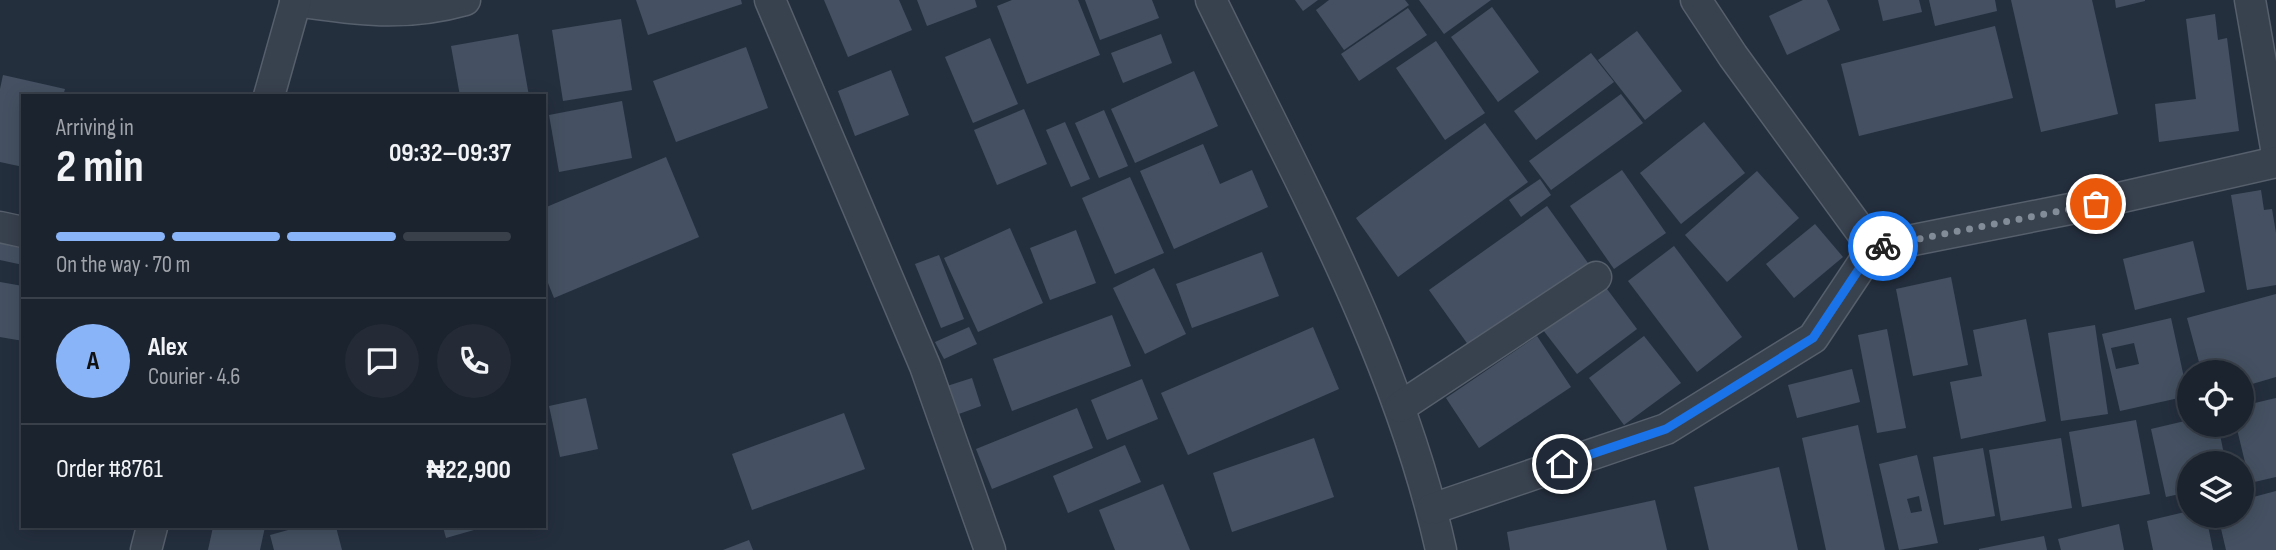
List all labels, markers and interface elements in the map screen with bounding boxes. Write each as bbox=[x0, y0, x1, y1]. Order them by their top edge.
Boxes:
text: Arriving in bbox=[56, 114, 134, 142]
text: 09:32–09:37 bbox=[389, 138, 511, 169]
text: 2 min bbox=[56, 140, 144, 195]
pin bbox=[2066, 174, 2126, 234]
icon: bag bbox=[2077, 185, 2115, 223]
courier bbox=[1848, 211, 1918, 281]
icon: bike bbox=[1864, 227, 1902, 265]
text: On the way · 70 m bbox=[56, 251, 190, 279]
button: chat bbox=[345, 324, 419, 398]
button: phone bbox=[437, 324, 511, 398]
text: Alex bbox=[148, 332, 188, 363]
text: A bbox=[87, 346, 99, 377]
map controls bbox=[2177, 360, 2254, 528]
button: locate bbox=[2177, 360, 2254, 437]
text: Courier · 4.6 bbox=[148, 363, 240, 391]
pin bbox=[1532, 434, 1592, 494]
icon: home bbox=[1543, 445, 1581, 483]
button: layers bbox=[2177, 451, 2254, 528]
text: Order #8761 bbox=[56, 454, 163, 485]
text: ₦22,900 bbox=[426, 455, 511, 486]

